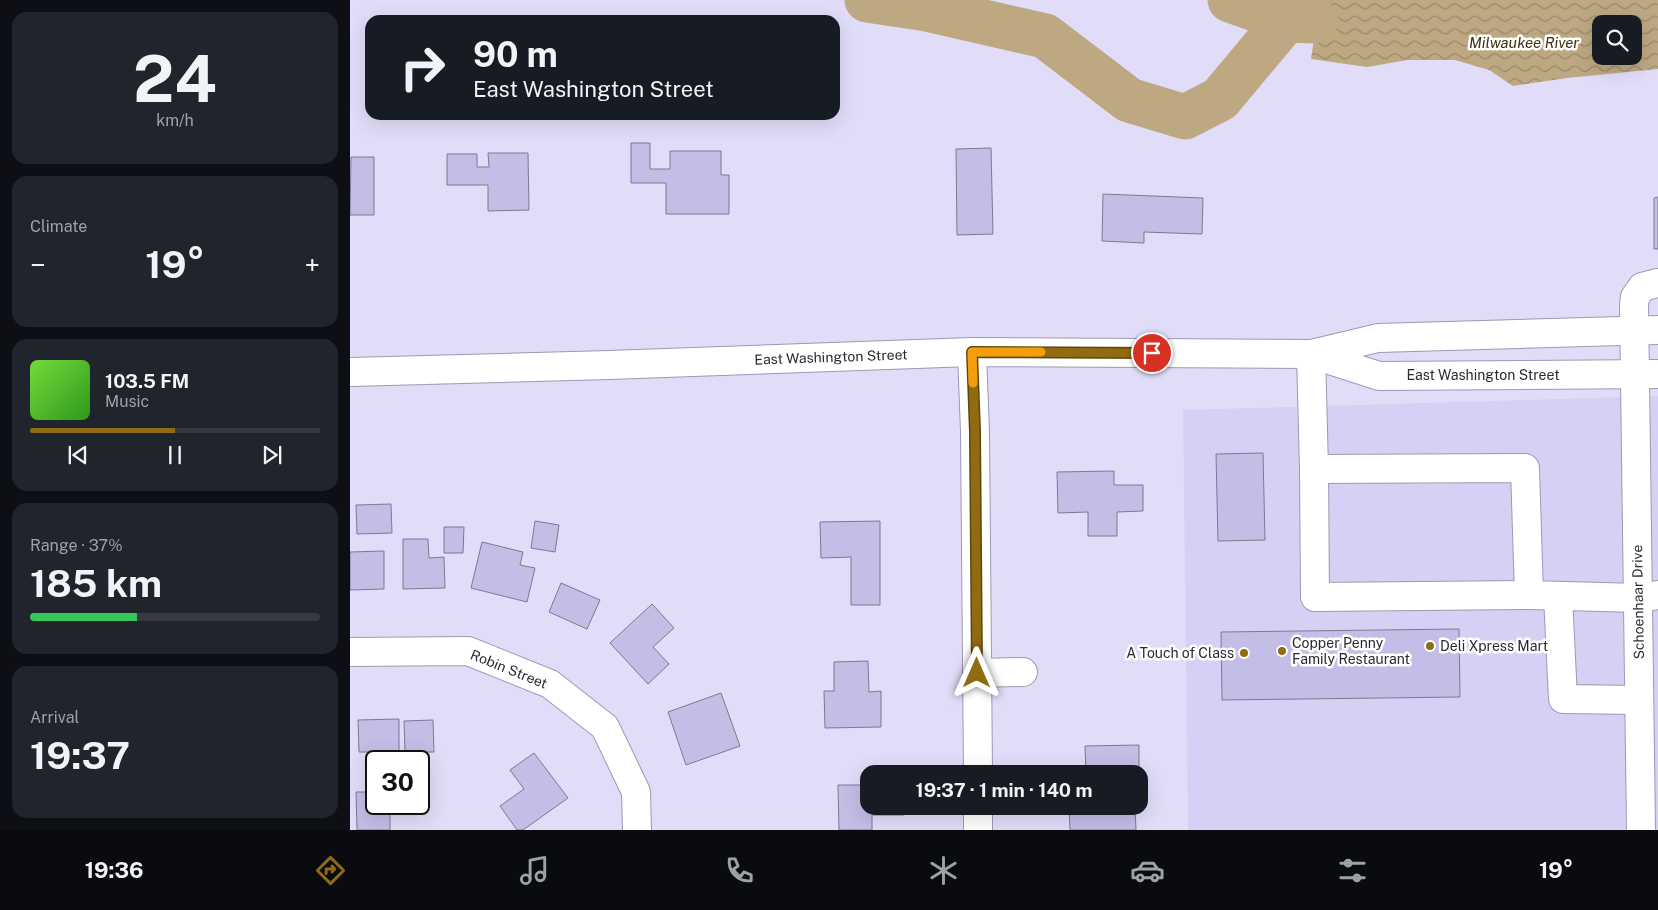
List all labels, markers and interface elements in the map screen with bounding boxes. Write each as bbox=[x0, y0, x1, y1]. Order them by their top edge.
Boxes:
map controls bbox=[1592, 15, 1642, 65]
button: search bbox=[1592, 15, 1642, 65]
text: 90 m bbox=[473, 34, 558, 75]
water label: Milwaukee River bbox=[1469, 34, 1579, 51]
icon: right bbox=[390, 35, 455, 100]
text: 24 bbox=[133, 40, 217, 117]
text: East Washington Street bbox=[473, 76, 714, 102]
text: km/h bbox=[156, 111, 194, 130]
text: Climate bbox=[30, 217, 87, 236]
text: 19° bbox=[145, 242, 205, 287]
text: − bbox=[30, 248, 46, 281]
text: + bbox=[304, 248, 320, 281]
pin bbox=[1131, 332, 1173, 374]
icon: arrive bbox=[1138, 339, 1166, 367]
street label: East Washington Street bbox=[754, 346, 908, 368]
street label: East Washington Street bbox=[1406, 367, 1560, 383]
text: 103.5 FM bbox=[105, 370, 189, 392]
text: Music bbox=[105, 392, 149, 411]
icon: previous bbox=[64, 441, 92, 469]
icon: pause bbox=[161, 441, 189, 469]
icon: next bbox=[258, 441, 286, 469]
text: Range · 37% bbox=[30, 536, 123, 555]
street label: Schoenhaar Drive bbox=[1629, 544, 1647, 660]
text: 185 km bbox=[30, 561, 162, 606]
place label: Copper Penny Family Restaurant bbox=[1292, 635, 1410, 667]
place label: Deli Xpress Mart bbox=[1440, 638, 1548, 654]
marker: Deli Xpress Mart bbox=[1424, 640, 1436, 652]
place label: A Touch of Class bbox=[1126, 645, 1234, 661]
marker: Copper Penny Family Restaurant bbox=[1276, 645, 1288, 657]
street label: Robin Street bbox=[468, 646, 550, 692]
position arrow bbox=[950, 646, 1002, 698]
marker: A Touch of Class bbox=[1238, 647, 1250, 659]
text: Arrival bbox=[30, 708, 79, 727]
text: 19:37 bbox=[30, 733, 130, 778]
speed limit sign: 30 bbox=[365, 750, 430, 815]
text: 19:37 · 1 min · 140 m bbox=[916, 779, 1092, 801]
icon: directions bbox=[313, 853, 348, 888]
icon: music bbox=[517, 853, 552, 888]
icon: phone bbox=[722, 853, 757, 888]
icon: climate bbox=[926, 853, 961, 888]
icon: car bbox=[1130, 853, 1165, 888]
icon: filters bbox=[1335, 853, 1370, 888]
text: 19:36 bbox=[85, 857, 144, 883]
text: 19° bbox=[1539, 857, 1573, 883]

